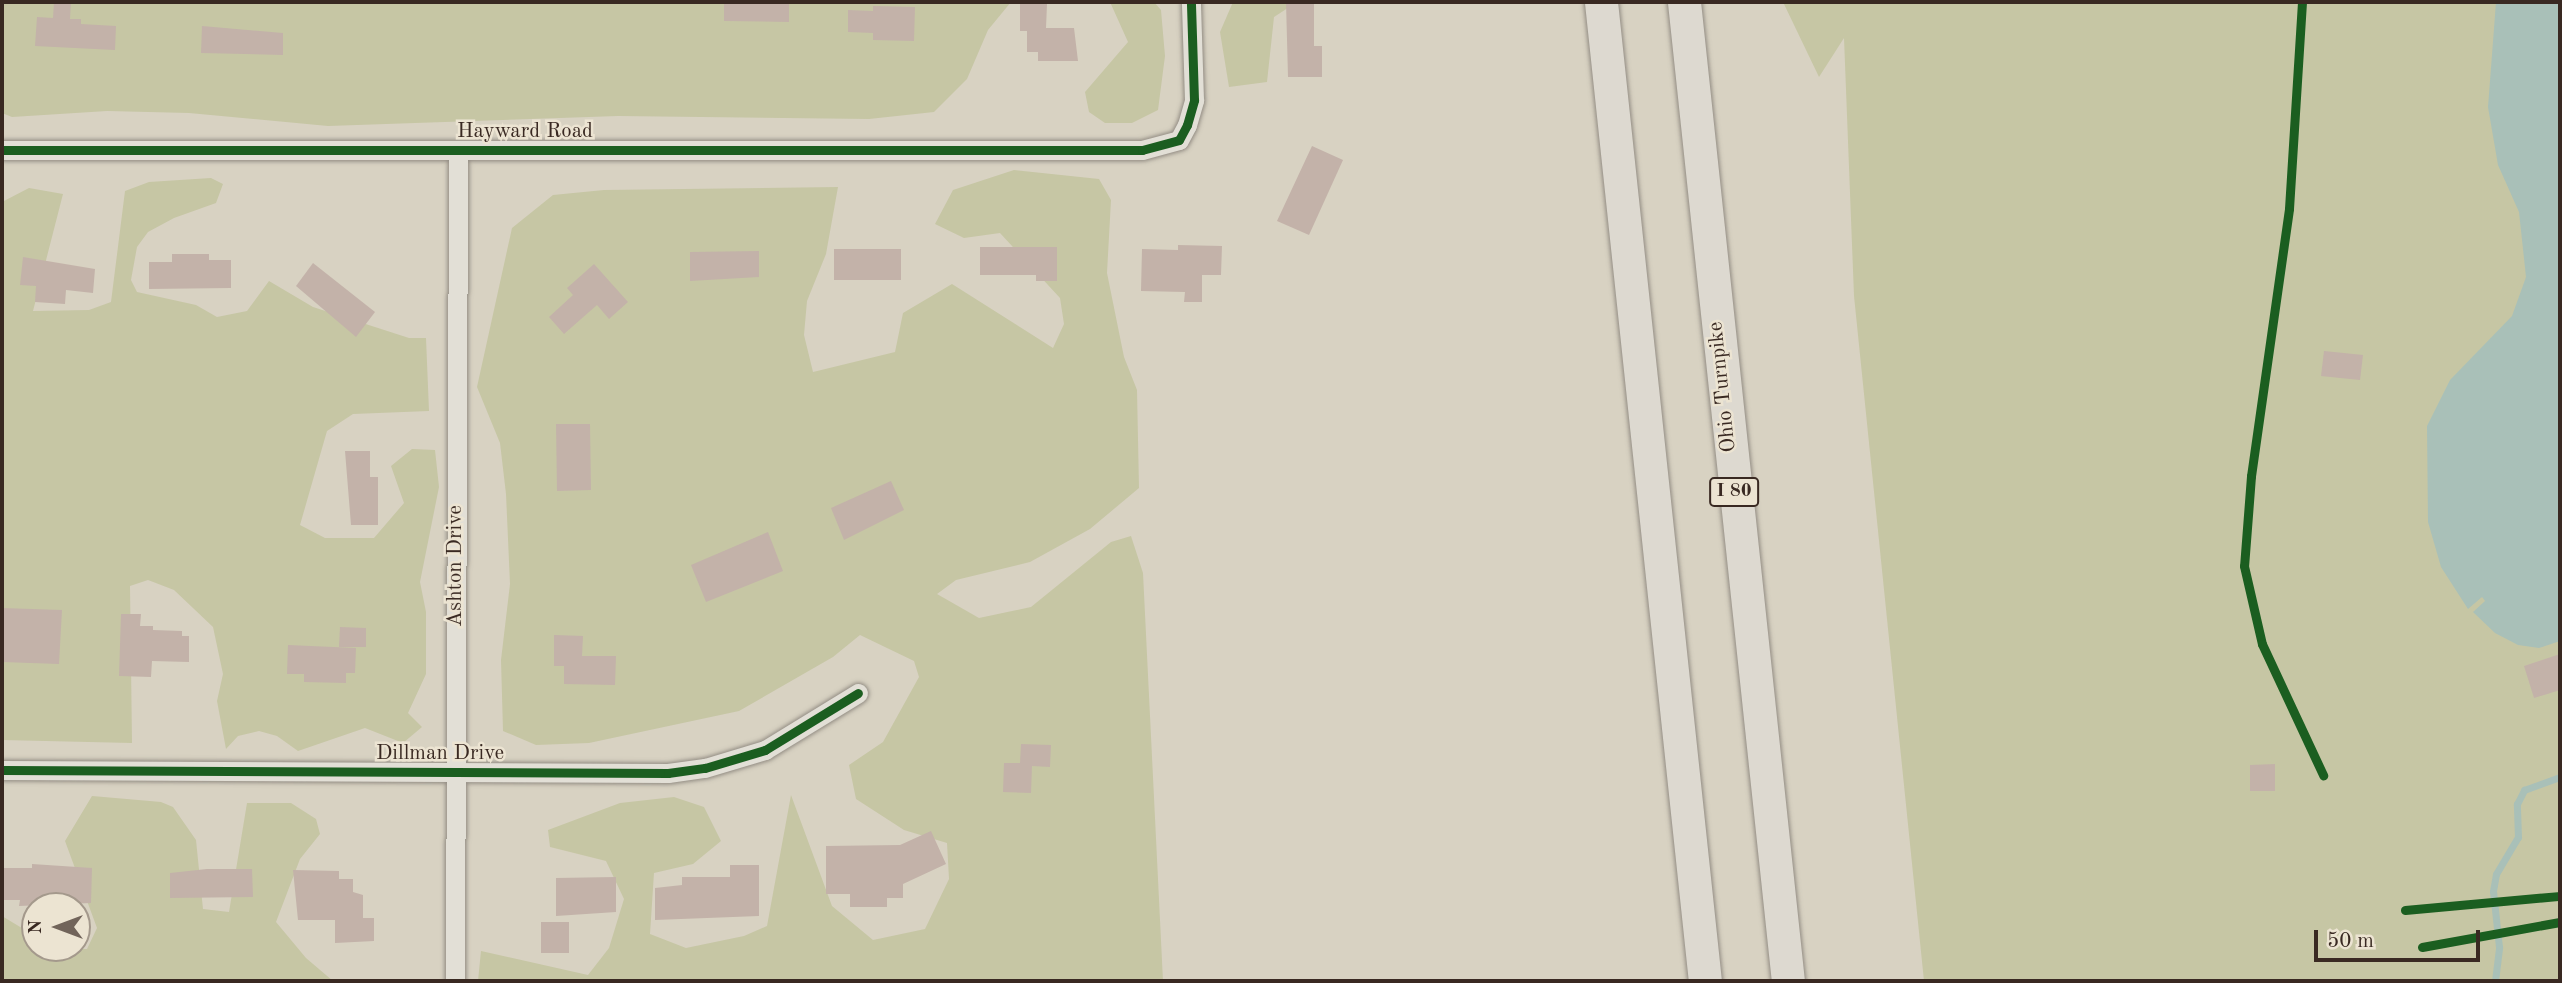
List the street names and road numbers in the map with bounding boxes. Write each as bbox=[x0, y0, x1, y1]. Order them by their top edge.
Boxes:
street label: Hayward Road bbox=[457, 119, 593, 145]
street label: Ohio Turnpike bbox=[1704, 320, 1742, 454]
road number: I 80 bbox=[1708, 477, 1760, 508]
street label: Ashton Drive bbox=[443, 505, 469, 627]
street label: Dillman Drive bbox=[376, 741, 504, 767]

